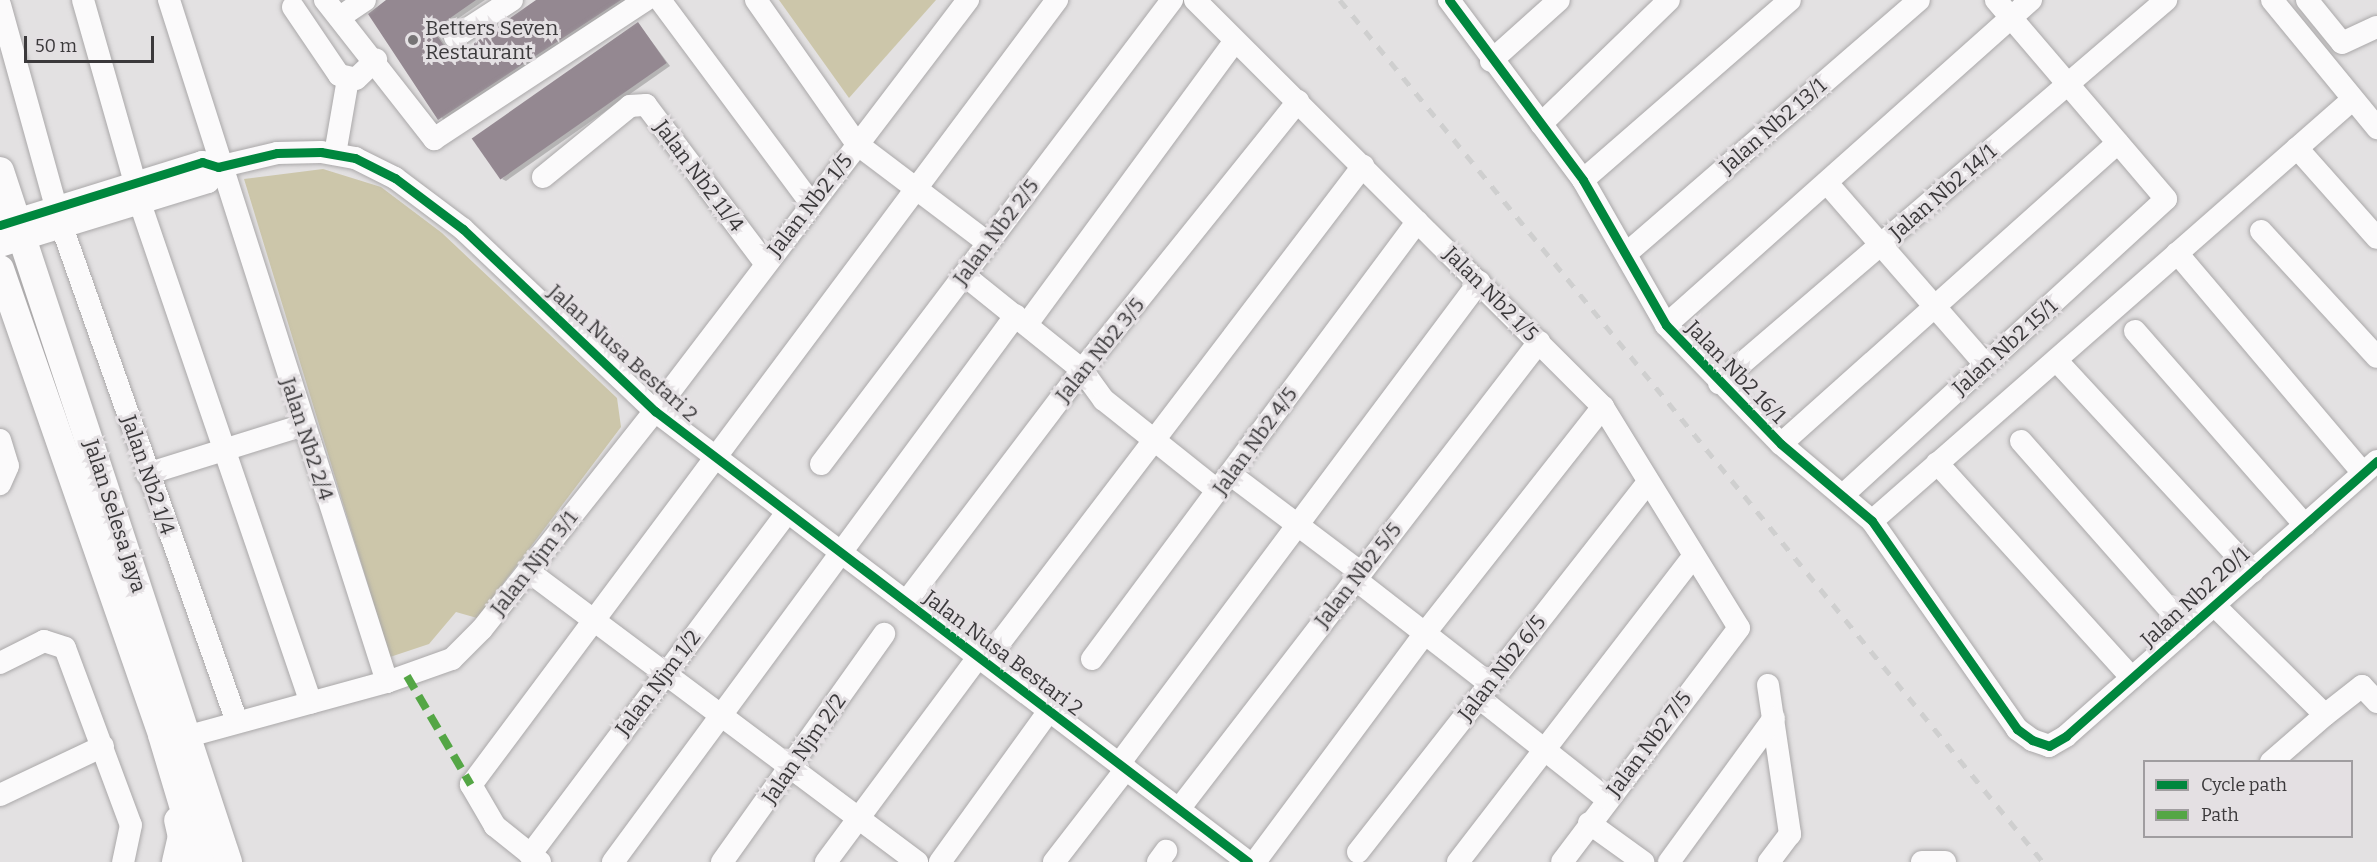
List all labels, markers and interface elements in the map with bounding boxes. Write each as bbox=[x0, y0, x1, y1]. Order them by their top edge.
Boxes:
place label: Betters Seven Restaurant bbox=[425, 15, 558, 65]
scale bar bbox=[27, 24, 158, 62]
marker: Betters Seven Restaurant bbox=[406, 33, 420, 47]
text: 50 m bbox=[35, 35, 77, 57]
street label: Jalan Nb2 13/1 bbox=[1715, 73, 1831, 179]
street label: Jalan Nb2 11/4 bbox=[649, 115, 749, 237]
street label: Jalan Nb2 14/1 bbox=[1885, 139, 2001, 245]
street label: Jalan Nb2 1/5 bbox=[762, 149, 858, 261]
street label: Jalan Nb2 2/5 bbox=[948, 174, 1044, 290]
street label: Jalan Nb2 1/5 bbox=[1438, 241, 1544, 347]
street label: Jalan Nusa Bestari 2 bbox=[543, 279, 703, 427]
street label: Jalan Nb2 3/5 bbox=[1050, 293, 1150, 407]
street label: Jalan Nb2 15/1 bbox=[1948, 293, 2062, 401]
street label: Jalan Nb2 16/1 bbox=[1681, 315, 1791, 429]
street label: Jalan Nb2 2/4 bbox=[275, 375, 339, 503]
street label: Jalan Nb2 4/5 bbox=[1207, 382, 1303, 500]
street label: Jalan Nb2 1/4 bbox=[116, 412, 180, 538]
street label: Jalan Selesa Jaya bbox=[78, 436, 152, 596]
street label: Jalan Njm 3/1 bbox=[485, 506, 583, 620]
street label: Jalan Nb2 5/5 bbox=[1309, 518, 1407, 632]
street label: Jalan Nb2 20/1 bbox=[2136, 542, 2254, 652]
street label: Jalan Nusa Bestari 2 bbox=[918, 585, 1088, 721]
street label: Jalan Nb2 6/5 bbox=[1453, 610, 1551, 726]
street label: Jalan Njm 1/2 bbox=[610, 625, 706, 741]
street label: Jalan Nb2 7/5 bbox=[1601, 686, 1697, 802]
street label: Jalan Njm 2/2 bbox=[757, 689, 851, 809]
legend bbox=[2143, 760, 2353, 838]
text: Cycle path bbox=[2201, 774, 2287, 796]
text: Path bbox=[2201, 804, 2239, 826]

